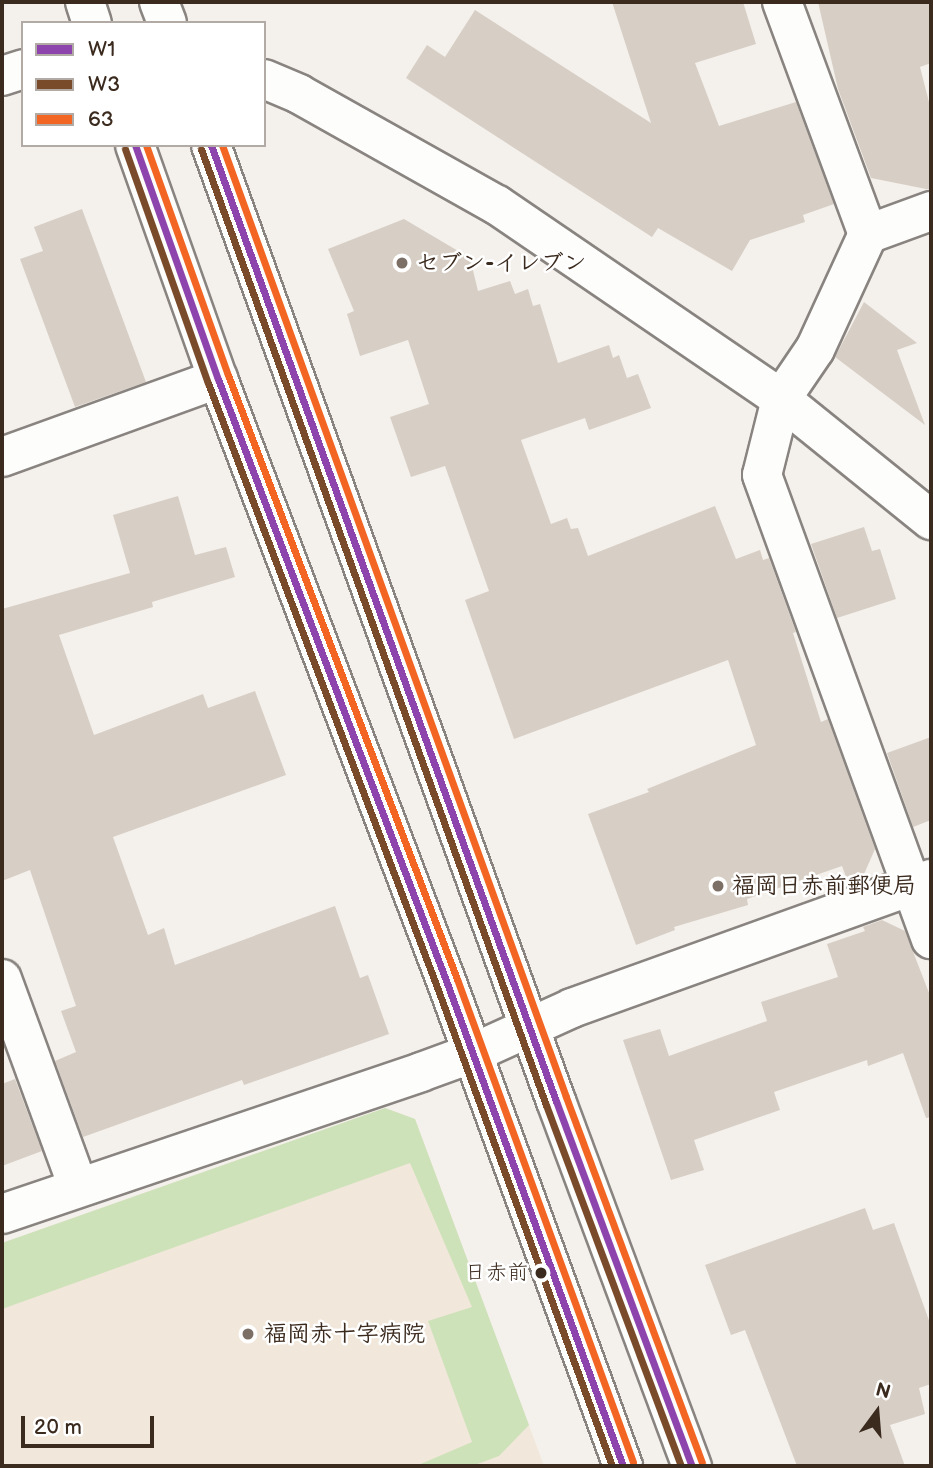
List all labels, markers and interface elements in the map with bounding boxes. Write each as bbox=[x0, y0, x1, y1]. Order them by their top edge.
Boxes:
legend bbox=[21, 21, 266, 147]
text: W1 bbox=[88, 37, 115, 62]
text: W3 bbox=[88, 72, 120, 97]
text: 63 bbox=[88, 107, 114, 132]
place label: セブン-イレブン bbox=[416, 249, 586, 277]
marker: セブン-イレブン bbox=[394, 255, 410, 271]
place label: 福岡日赤前郵便局 bbox=[732, 872, 916, 900]
marker: 福岡日赤前郵便局 bbox=[710, 878, 726, 894]
place label: 日赤前 bbox=[465, 1260, 528, 1286]
marker: 日赤前 bbox=[534, 1266, 548, 1280]
place label: 福岡赤十字病院 bbox=[264, 1320, 425, 1348]
marker: 福岡赤十字病院 bbox=[238, 1324, 258, 1344]
north arrow bbox=[842, 1377, 912, 1447]
text: N bbox=[873, 1378, 893, 1404]
scale bar bbox=[24, 1402, 158, 1446]
text: 20 m bbox=[34, 1415, 82, 1440]

